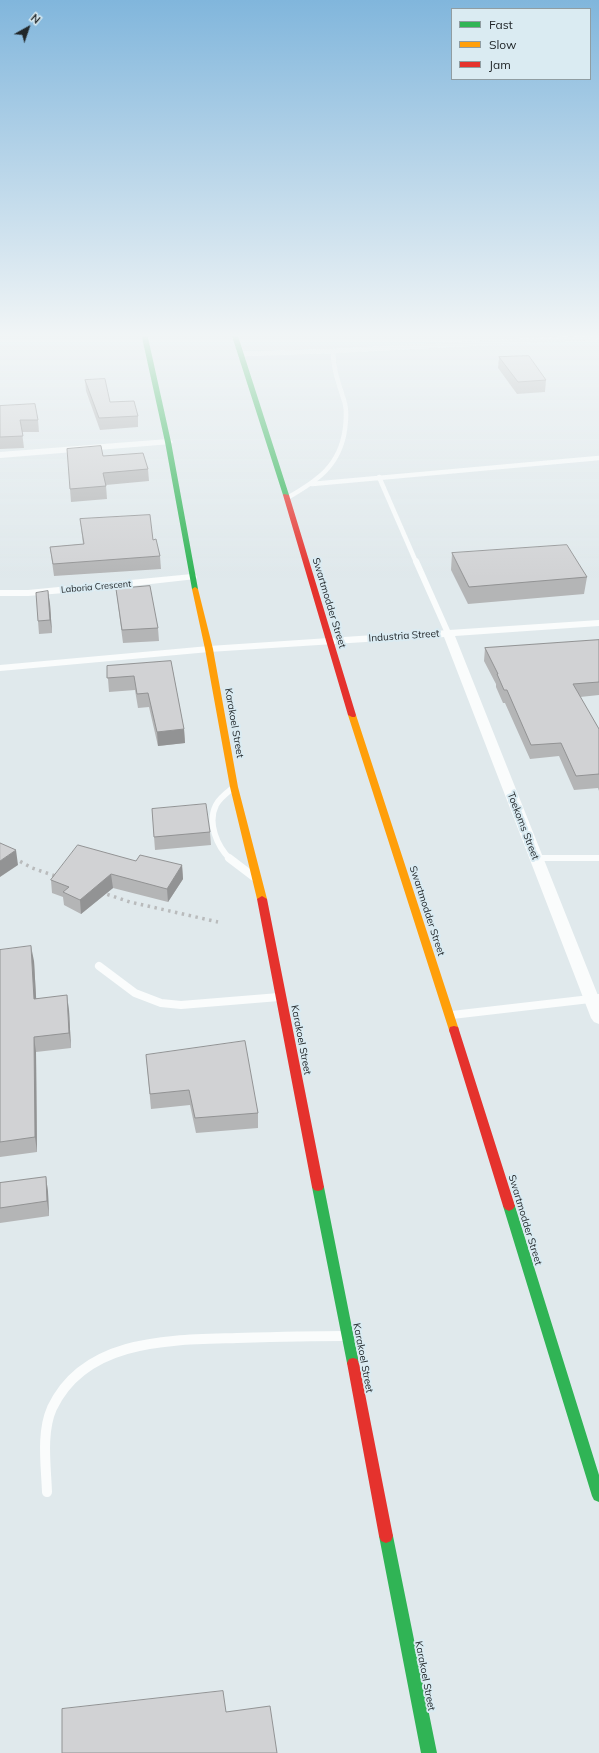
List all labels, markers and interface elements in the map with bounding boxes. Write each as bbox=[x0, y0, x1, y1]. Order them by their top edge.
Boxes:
north arrow bbox=[8, 8, 48, 48]
legend bbox=[451, 8, 591, 80]
text: N bbox=[28, 11, 43, 27]
text: Fast bbox=[489, 17, 513, 32]
text: Slow bbox=[489, 37, 517, 52]
text: Jam bbox=[489, 57, 511, 72]
street label: Swartmodder Street bbox=[310, 556, 348, 650]
street label: Laboria Crescent bbox=[60, 579, 132, 595]
street label: Industria Street bbox=[368, 628, 440, 644]
street label: Karakoel Street bbox=[222, 687, 246, 759]
street label: Toekoms Street bbox=[505, 791, 541, 861]
street label: Swartmodder Street bbox=[407, 864, 447, 958]
street label: Karakoel Street bbox=[288, 1004, 314, 1076]
street label: Swartmodder Street bbox=[506, 1173, 544, 1267]
street label: Karakoel Street bbox=[350, 1322, 376, 1394]
street label: Karakoel Street bbox=[412, 1640, 438, 1712]

